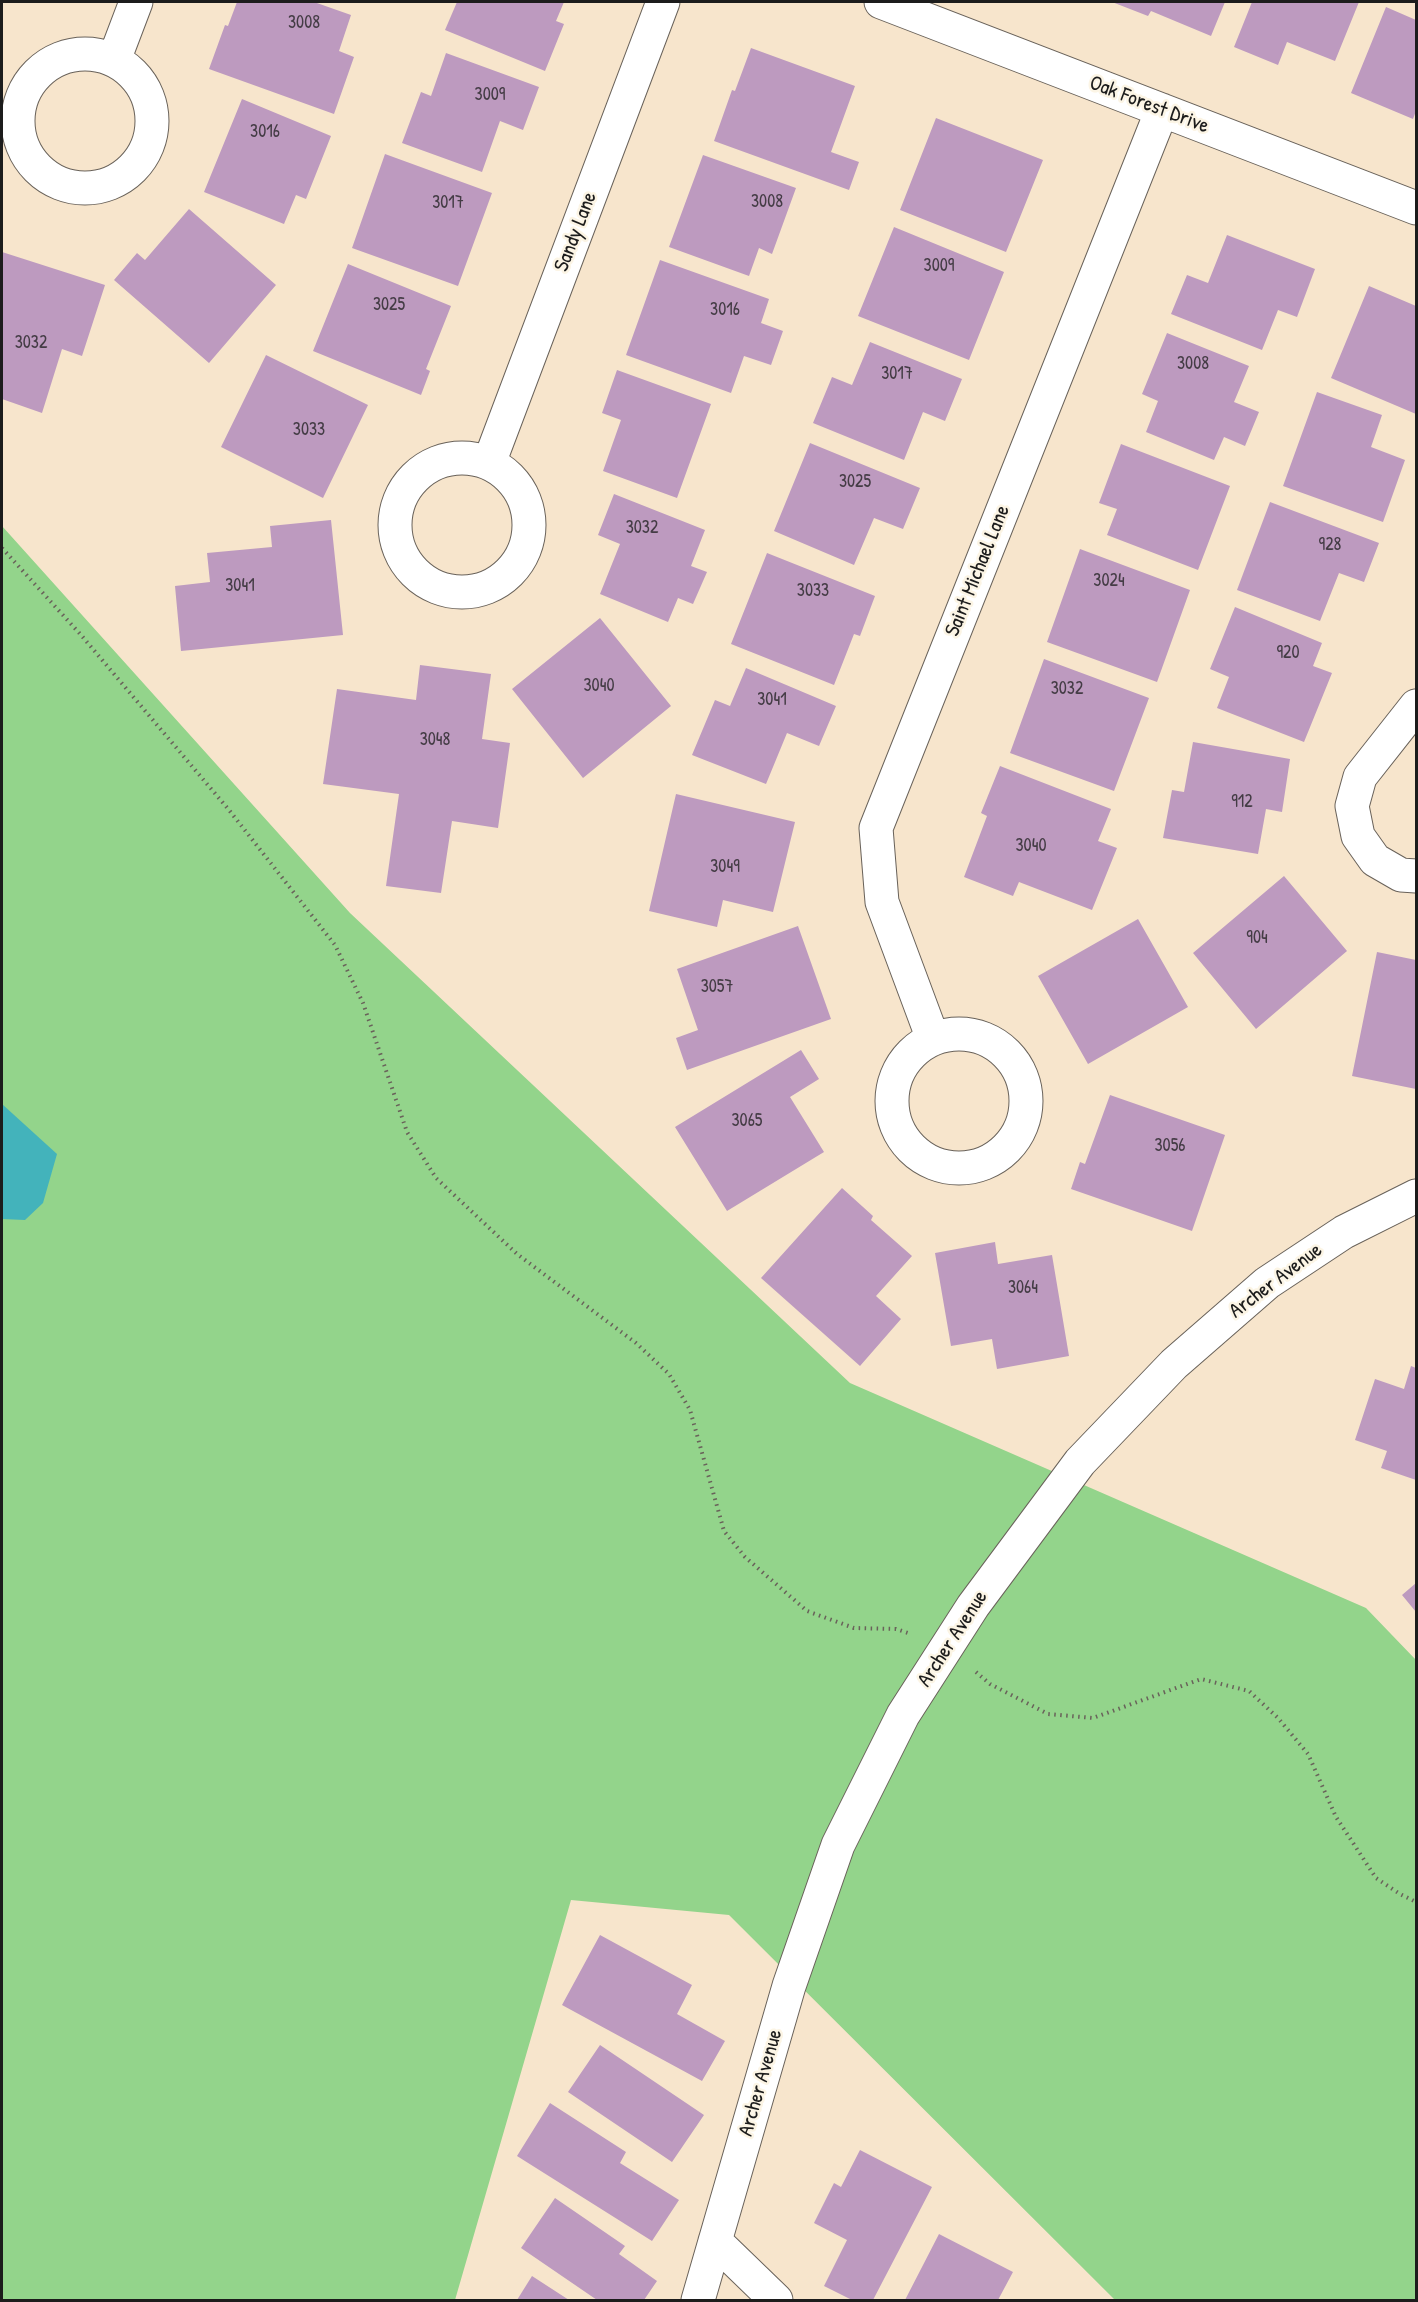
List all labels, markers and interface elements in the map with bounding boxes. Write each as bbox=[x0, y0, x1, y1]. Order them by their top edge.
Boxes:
house number: 3008 bbox=[288, 12, 320, 34]
street label: Oak Forest Drive bbox=[1086, 71, 1212, 139]
house number: 3009 bbox=[475, 84, 505, 106]
house number: 3016 bbox=[250, 121, 280, 143]
street label: Sandy Lane bbox=[549, 189, 603, 275]
house number: 3008 bbox=[751, 191, 783, 213]
house number: 3017 bbox=[432, 192, 464, 214]
house number: 3009 bbox=[924, 255, 954, 277]
house number: 3025 bbox=[373, 294, 405, 316]
house number: 3016 bbox=[710, 299, 740, 321]
house number: 3032 bbox=[15, 332, 47, 354]
house number: 3008 bbox=[1177, 353, 1209, 375]
house number: 3017 bbox=[881, 363, 913, 385]
house number: 3033 bbox=[293, 419, 325, 441]
house number: 3025 bbox=[839, 471, 871, 493]
street label: Saint Michael Lane bbox=[940, 502, 1016, 640]
house number: 3032 bbox=[626, 517, 658, 539]
house number: 928 bbox=[1319, 534, 1341, 556]
house number: 3024 bbox=[1093, 570, 1125, 592]
house number: 3041 bbox=[225, 575, 255, 597]
house number: 3033 bbox=[797, 580, 829, 602]
house number: 920 bbox=[1276, 642, 1300, 664]
house number: 3040 bbox=[584, 675, 614, 697]
house number: 3032 bbox=[1051, 678, 1083, 700]
house number: 3041 bbox=[757, 689, 787, 711]
house number: 3048 bbox=[420, 729, 450, 751]
house number: 912 bbox=[1231, 791, 1253, 813]
house number: 3040 bbox=[1016, 835, 1046, 857]
house number: 3049 bbox=[710, 856, 740, 878]
house number: 904 bbox=[1246, 927, 1268, 949]
house number: 3057 bbox=[701, 976, 733, 998]
house number: 3065 bbox=[732, 1110, 762, 1132]
house number: 3056 bbox=[1155, 1135, 1185, 1157]
street label: Archer Avenue bbox=[1225, 1238, 1327, 1324]
house number: 3064 bbox=[1008, 1277, 1038, 1299]
street label: Archer Avenue bbox=[913, 1586, 993, 1692]
street label: Archer Avenue bbox=[734, 2027, 788, 2139]

